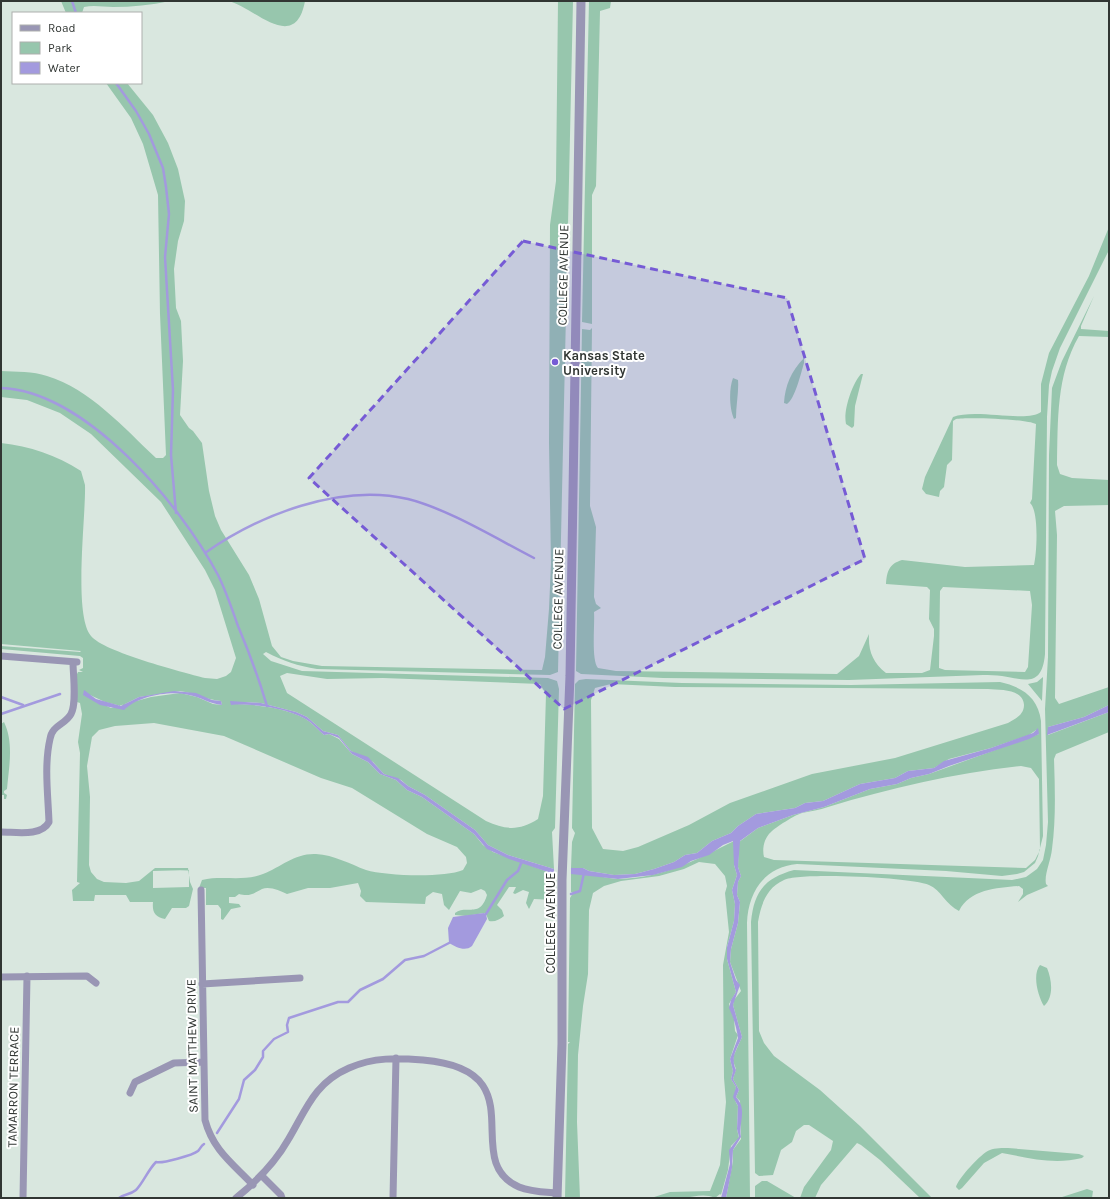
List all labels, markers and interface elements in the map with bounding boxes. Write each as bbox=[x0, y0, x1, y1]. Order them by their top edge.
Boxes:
legend bbox=[12, 12, 142, 84]
text: Road bbox=[48, 21, 76, 35]
text: Park bbox=[48, 41, 73, 55]
text: Water bbox=[48, 61, 81, 75]
street label: COLLEGE AVENUE bbox=[555, 224, 571, 326]
place label: Kansas State University bbox=[563, 348, 645, 378]
marker: Kansas State University bbox=[550, 357, 560, 367]
street label: COLLEGE AVENUE bbox=[550, 548, 566, 650]
street label: COLLEGE AVENUE bbox=[543, 873, 558, 974]
street label: SAINT MATTHEW DRIVE bbox=[183, 979, 201, 1113]
street label: TAMARRON TERRACE bbox=[4, 1027, 22, 1147]

